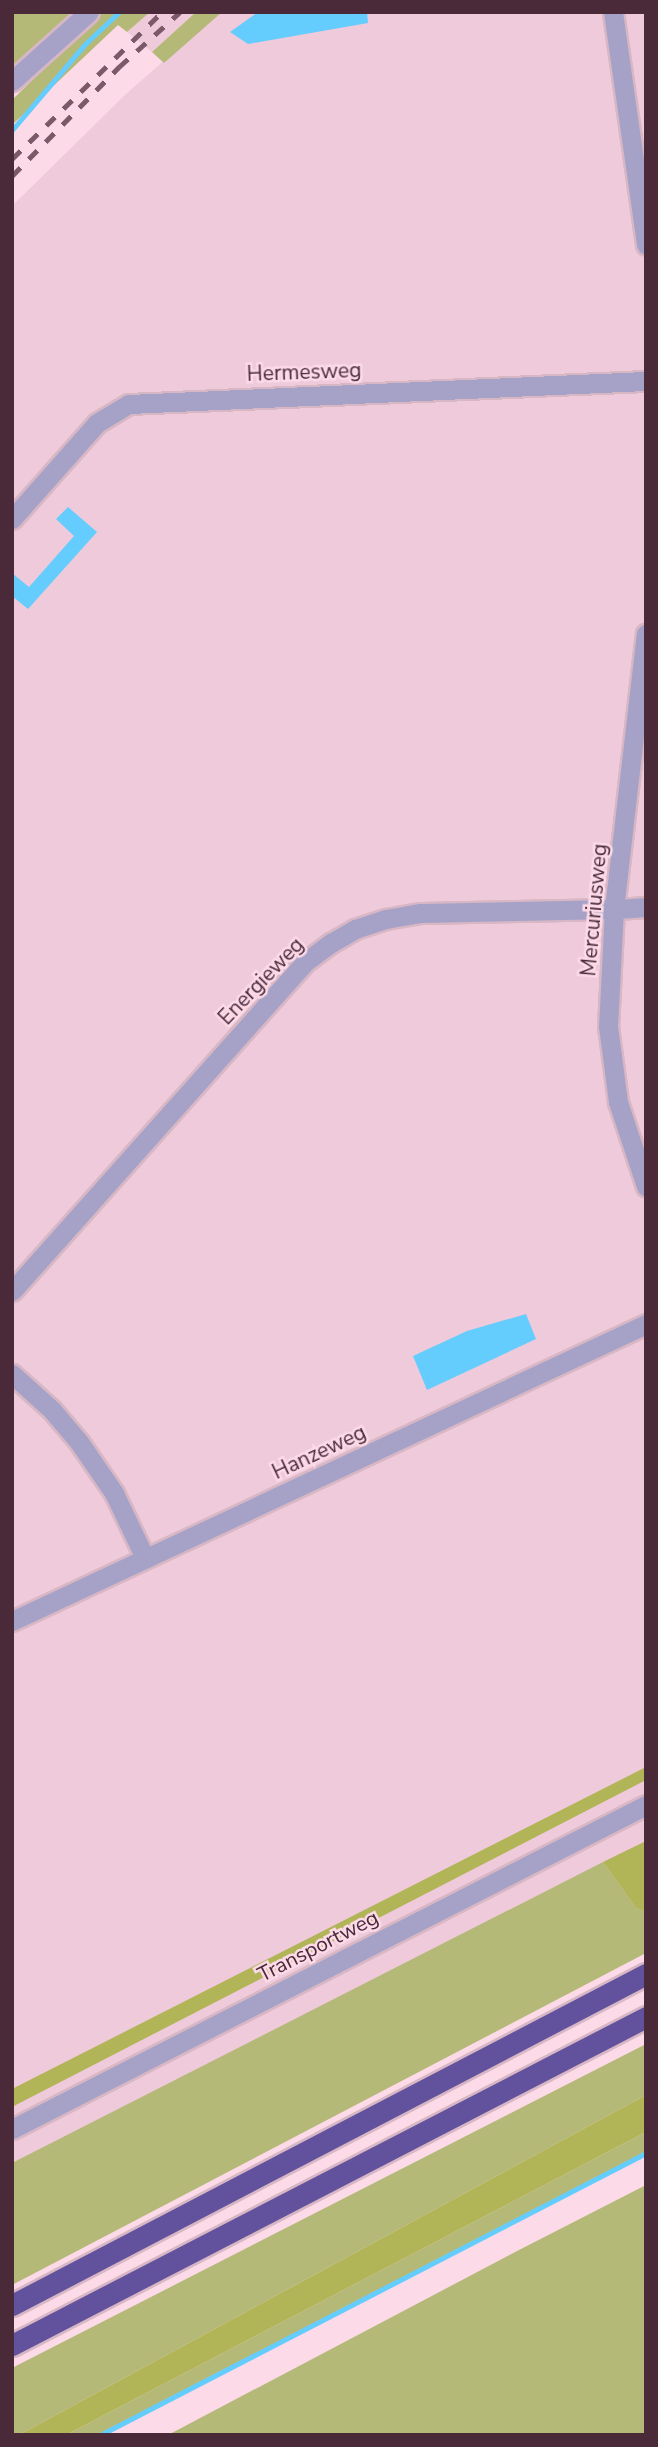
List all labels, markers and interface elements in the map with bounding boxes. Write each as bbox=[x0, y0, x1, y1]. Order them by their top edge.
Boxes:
street label: Hermesweg bbox=[246, 357, 362, 387]
street label: Mercuriusweg bbox=[576, 843, 612, 977]
street label: Energieweg bbox=[213, 932, 309, 1030]
street label: Hanzeweg bbox=[268, 1419, 370, 1485]
street label: Transportweg bbox=[253, 1905, 383, 1987]

